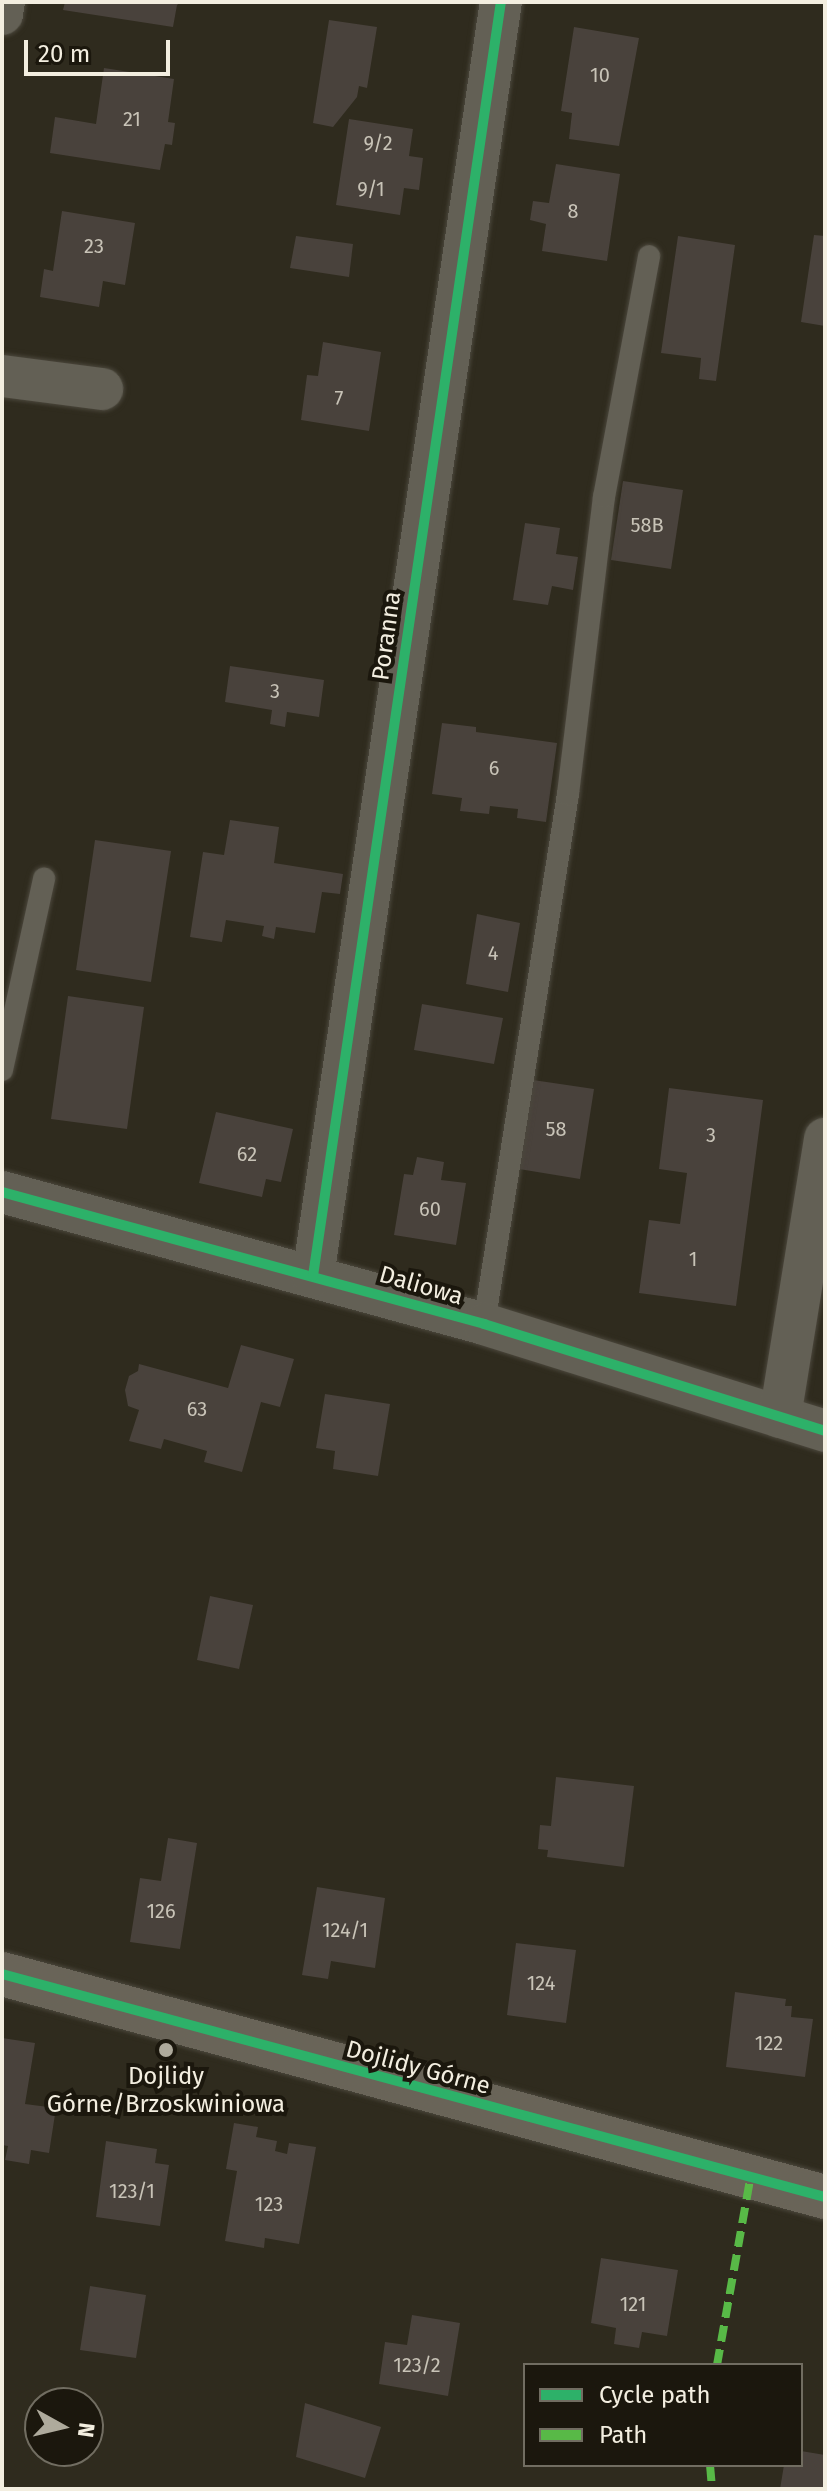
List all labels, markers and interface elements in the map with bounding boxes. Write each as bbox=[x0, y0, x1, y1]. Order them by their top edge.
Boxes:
scale bar bbox=[28, 24, 174, 74]
text: 20 m bbox=[38, 40, 90, 68]
house number: 10 bbox=[590, 63, 610, 87]
house number: 21 bbox=[123, 107, 141, 131]
house number: 9/2 bbox=[363, 131, 393, 155]
house number: 9/1 bbox=[357, 177, 385, 201]
house number: 8 bbox=[567, 199, 579, 223]
house number: 23 bbox=[84, 234, 104, 258]
house number: 7 bbox=[335, 386, 343, 410]
house number: 58B bbox=[630, 513, 664, 537]
street label: Poranna bbox=[366, 589, 408, 683]
house number: 3 bbox=[270, 679, 280, 703]
house number: 6 bbox=[489, 756, 499, 780]
house number: 4 bbox=[488, 941, 498, 965]
house number: 58 bbox=[545, 1117, 567, 1141]
house number: 3 bbox=[706, 1123, 716, 1147]
house number: 62 bbox=[237, 1142, 257, 1166]
house number: 60 bbox=[419, 1197, 441, 1221]
house number: 1 bbox=[689, 1247, 697, 1271]
street label: Daliowa bbox=[376, 1260, 466, 1312]
house number: 63 bbox=[187, 1397, 207, 1421]
house number: 126 bbox=[146, 1899, 176, 1923]
house number: 124/1 bbox=[322, 1918, 368, 1942]
house number: 124 bbox=[527, 1971, 555, 1995]
house number: 122 bbox=[755, 2031, 783, 2055]
street label: Dojlidy Górne bbox=[343, 2035, 493, 2101]
marker: Dojlidy Górne/Brzoskwiniowa bbox=[157, 2041, 175, 2059]
place label: Dojlidy Górne/Brzoskwiniowa bbox=[47, 2063, 285, 2119]
house number: 123/1 bbox=[109, 2179, 155, 2203]
house number: 123 bbox=[255, 2192, 283, 2216]
house number: 121 bbox=[620, 2292, 646, 2316]
house number: 123/2 bbox=[393, 2353, 441, 2377]
legend bbox=[523, 2363, 803, 2467]
text: Cycle path bbox=[599, 2381, 711, 2409]
north arrow bbox=[24, 2387, 104, 2467]
text: N bbox=[72, 2421, 101, 2439]
text: Path bbox=[599, 2421, 647, 2449]

